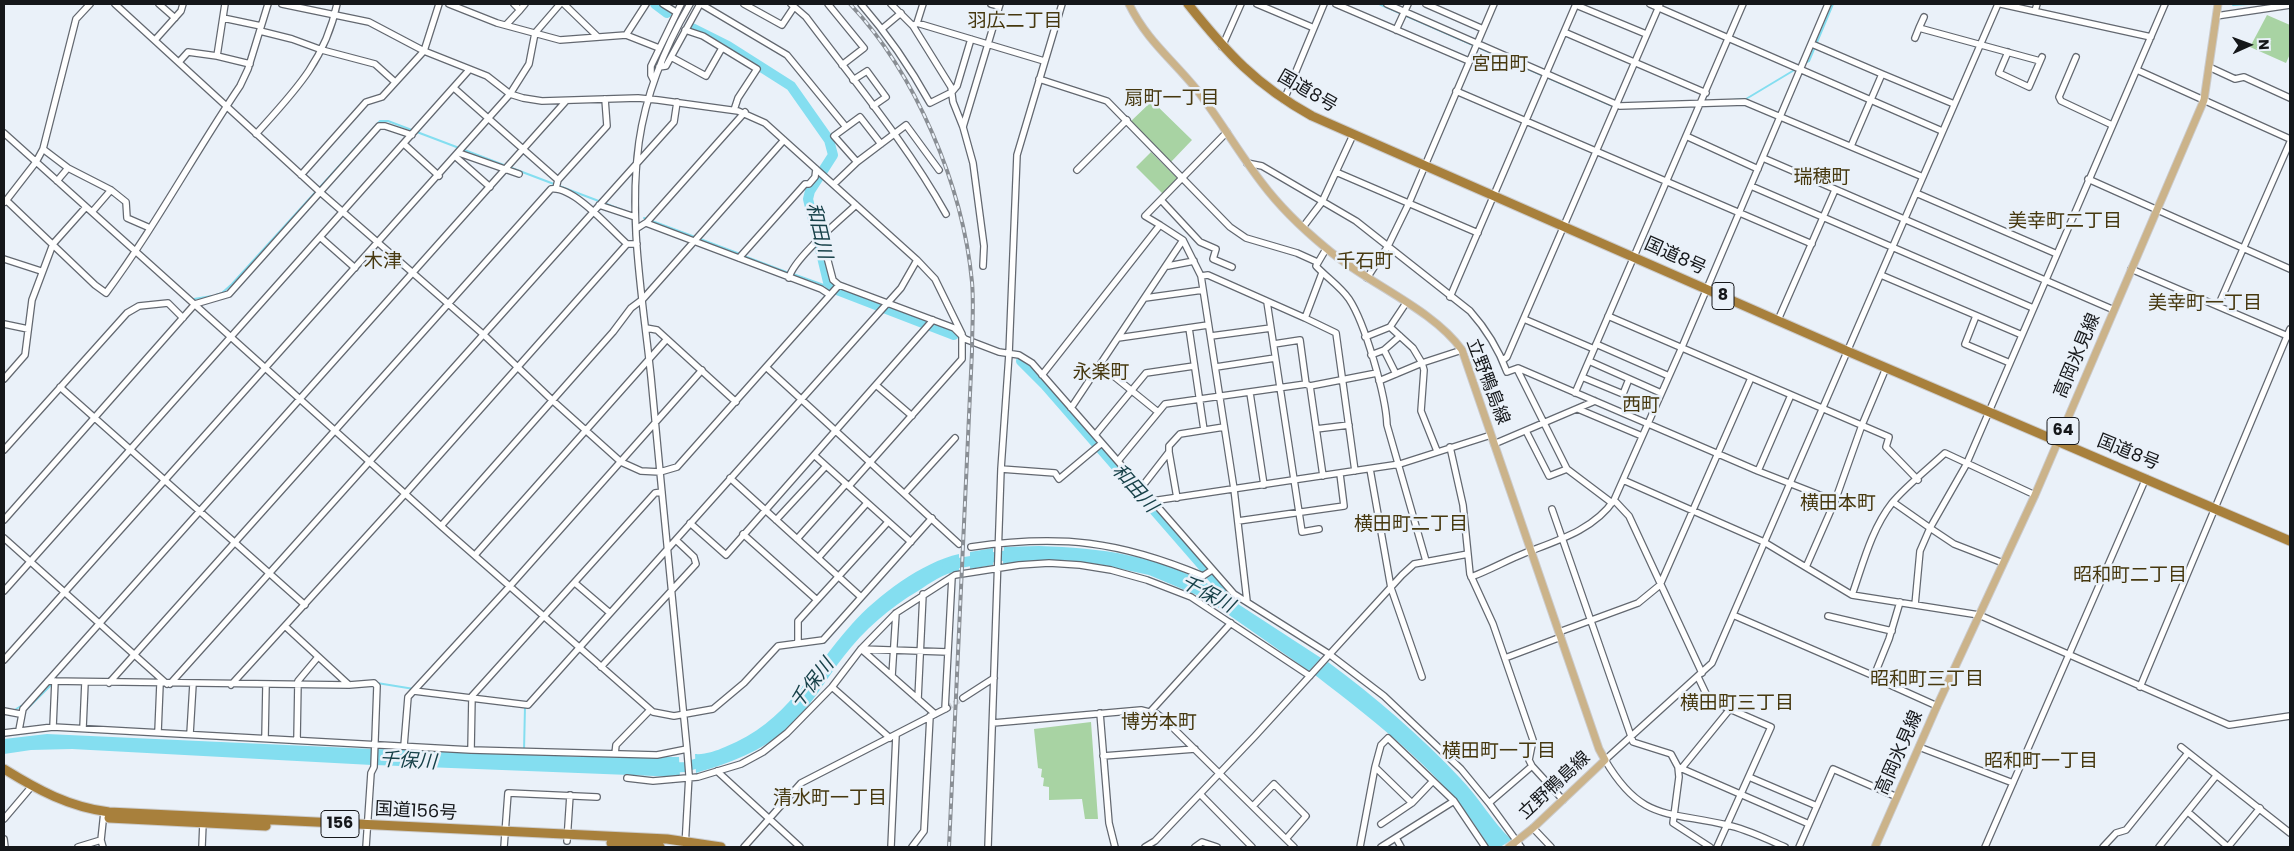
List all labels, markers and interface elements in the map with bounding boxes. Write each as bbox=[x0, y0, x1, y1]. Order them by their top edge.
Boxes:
district label: 羽広二丁目 bbox=[968, 11, 1062, 33]
north arrow bbox=[2224, 20, 2274, 70]
text: N bbox=[2254, 39, 2274, 50]
district label: 宮田町 bbox=[1472, 54, 1528, 76]
street label: 国道8号 bbox=[1273, 66, 1341, 118]
district label: 扇町一丁目 bbox=[1125, 88, 1219, 110]
district label: 瑞穂町 bbox=[1794, 167, 1850, 189]
water label: 和田川 bbox=[800, 201, 836, 261]
district label: 美幸町二丁目 bbox=[2008, 211, 2122, 233]
street label: 国道8号 bbox=[1641, 234, 1709, 280]
district label: 木津 bbox=[364, 251, 402, 273]
district label: 千石町 bbox=[1337, 251, 1393, 273]
road number: 8 bbox=[1712, 282, 1734, 310]
district label: 美幸町一丁目 bbox=[2148, 293, 2262, 315]
street label: 高岡氷見線 bbox=[2050, 310, 2106, 402]
street label: 立野鴨島線 bbox=[1461, 336, 1513, 428]
district label: 永楽町 bbox=[1073, 362, 1129, 384]
district label: 西町 bbox=[1622, 395, 1660, 417]
road number: 64 bbox=[2047, 418, 2079, 444]
street label: 国道8号 bbox=[2094, 431, 2162, 475]
water label: 和田川 bbox=[1106, 460, 1162, 518]
district label: 横田本町 bbox=[1800, 493, 1876, 515]
district label: 横田町二丁目 bbox=[1354, 514, 1468, 536]
district label: 昭和町二丁目 bbox=[2073, 565, 2187, 587]
water label: 千保川 bbox=[1176, 572, 1238, 618]
water label: 千保川 bbox=[786, 655, 840, 713]
district label: 昭和町三丁目 bbox=[1870, 669, 1984, 691]
district label: 横田町三丁目 bbox=[1680, 693, 1794, 715]
street label: 高岡氷見線 bbox=[1872, 707, 1928, 799]
district label: 博労本町 bbox=[1121, 712, 1197, 734]
district label: 横田町一丁目 bbox=[1442, 741, 1556, 763]
street label: 立野鴨島線 bbox=[1515, 747, 1595, 825]
water label: 千保川 bbox=[379, 749, 437, 775]
district label: 昭和町一丁目 bbox=[1984, 751, 2098, 773]
district label: 清水町一丁目 bbox=[773, 788, 887, 810]
street label: 国道156号 bbox=[374, 799, 458, 825]
road number: 156 bbox=[321, 811, 359, 838]

